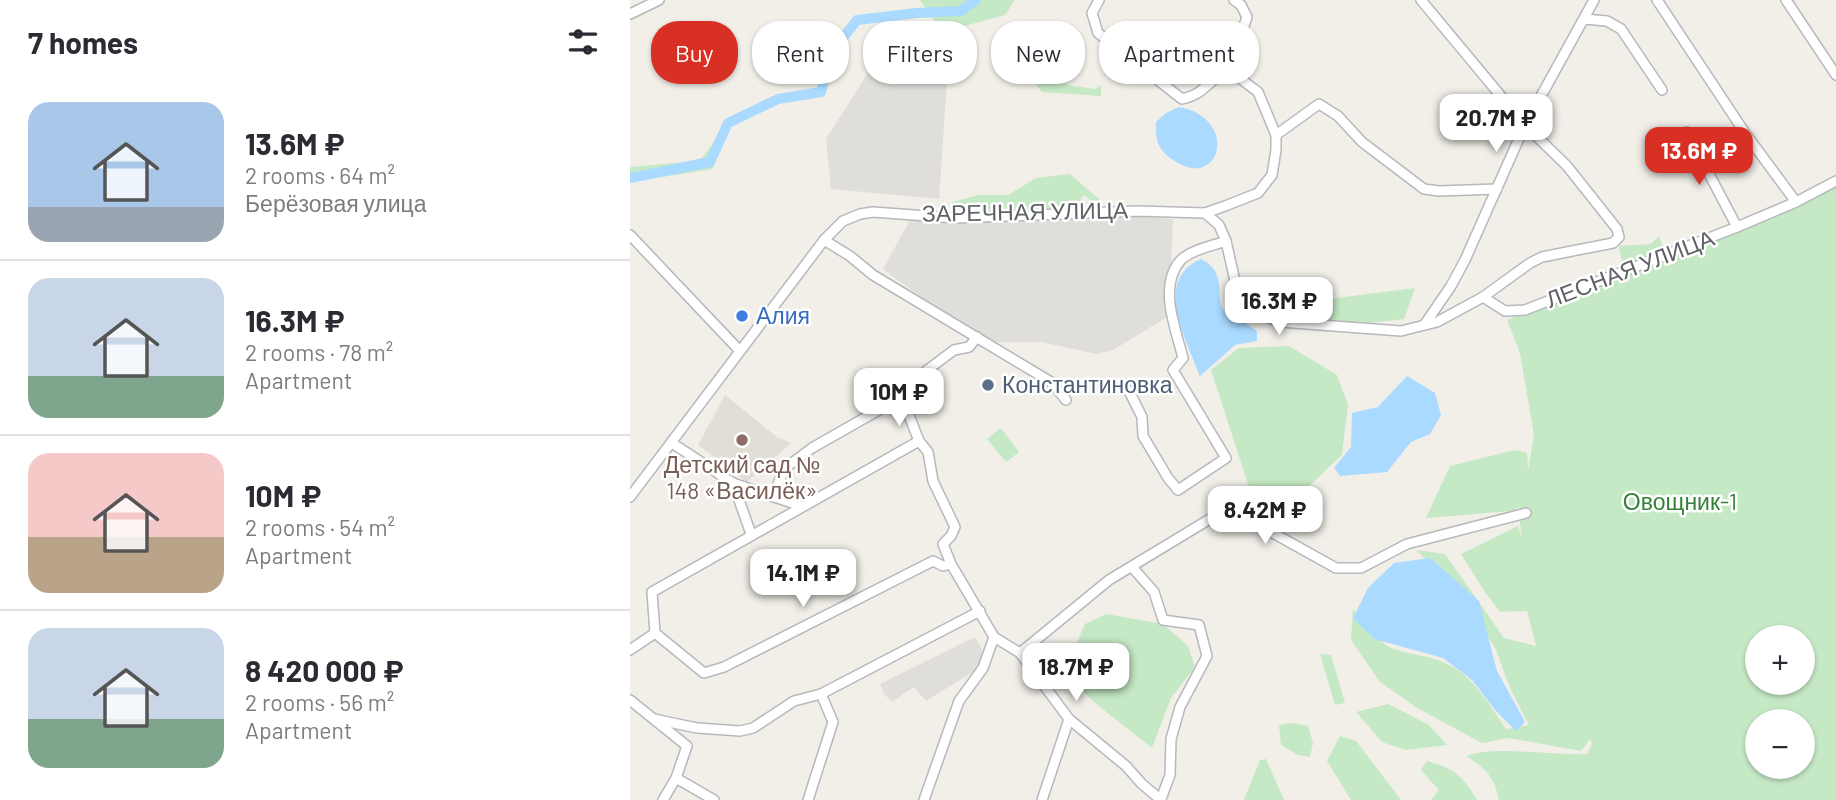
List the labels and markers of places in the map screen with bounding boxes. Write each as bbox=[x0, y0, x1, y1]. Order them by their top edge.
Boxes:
pin: 20.7M ₽ bbox=[1431, 94, 1561, 154]
pin: 13.6M ₽ bbox=[1634, 128, 1764, 187]
pin: 16.3M ₽ bbox=[1214, 278, 1344, 337]
place label: Алия bbox=[756, 301, 810, 329]
marker: Алия bbox=[734, 308, 750, 324]
pin: 10M ₽ bbox=[850, 368, 948, 428]
place label: Константиновка bbox=[1002, 370, 1173, 398]
marker: Константиновка bbox=[980, 377, 996, 393]
marker: Детский сад № 148 «Василёк» bbox=[734, 432, 750, 448]
place label: Детский сад № 148 «Василёк» bbox=[664, 450, 820, 504]
pin: 8.42M ₽ bbox=[1200, 486, 1330, 546]
pin: 14.1M ₽ bbox=[738, 550, 868, 609]
pin: 18.7M ₽ bbox=[1011, 644, 1141, 703]

